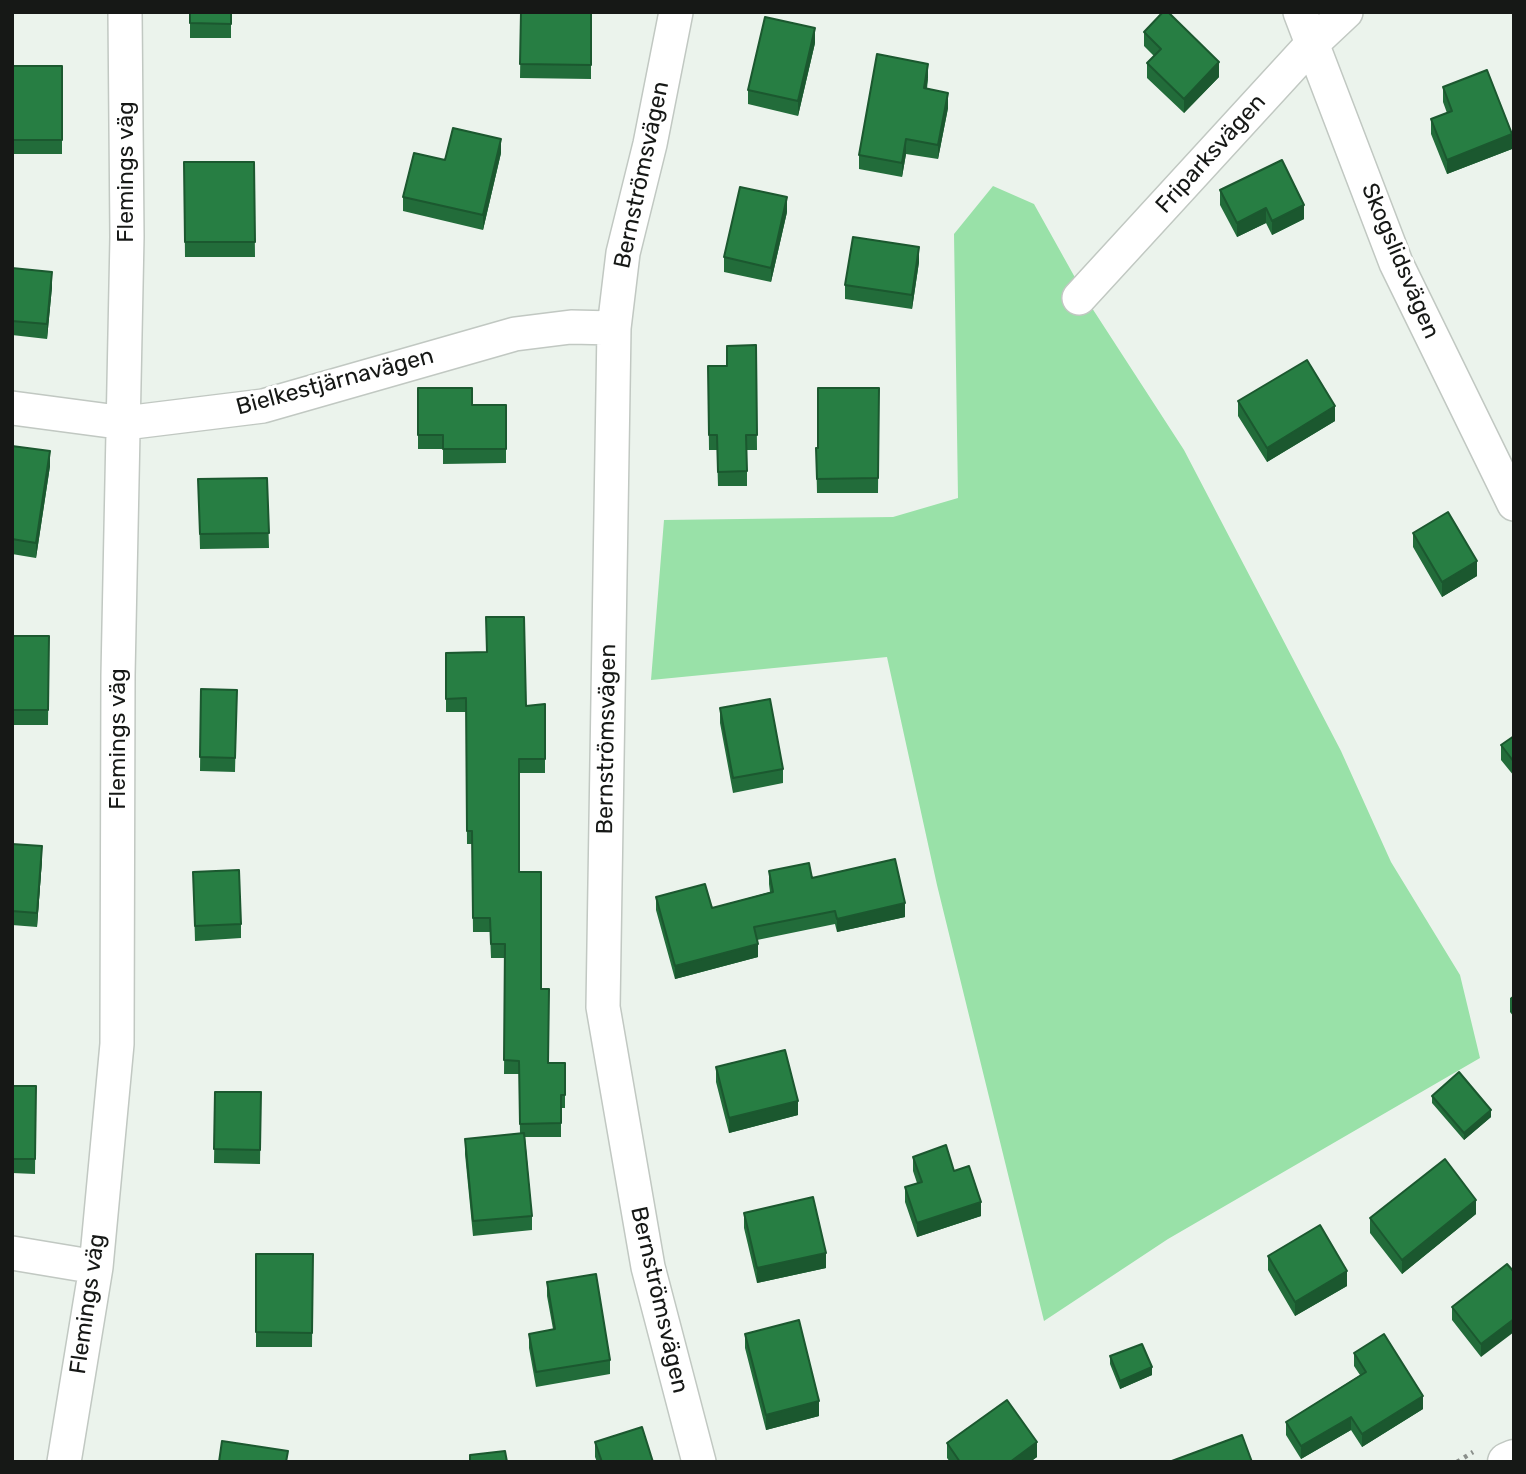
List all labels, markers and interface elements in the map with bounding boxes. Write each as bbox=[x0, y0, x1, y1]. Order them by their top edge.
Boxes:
street label: Bernströmsvägen bbox=[609, 79, 675, 271]
street label: Friparksvägen bbox=[1150, 89, 1272, 219]
street label: Flemings väg bbox=[112, 101, 140, 243]
street label: Skogslidsvägen bbox=[1355, 179, 1445, 343]
street label: Bielkestjärnavägen bbox=[233, 342, 437, 422]
street label: Bernströmsvägen bbox=[592, 643, 622, 835]
street label: Flemings väg bbox=[104, 668, 132, 810]
street label: Bernströmsvägen bbox=[624, 1204, 694, 1396]
street label: Flemings väg bbox=[64, 1232, 112, 1376]

